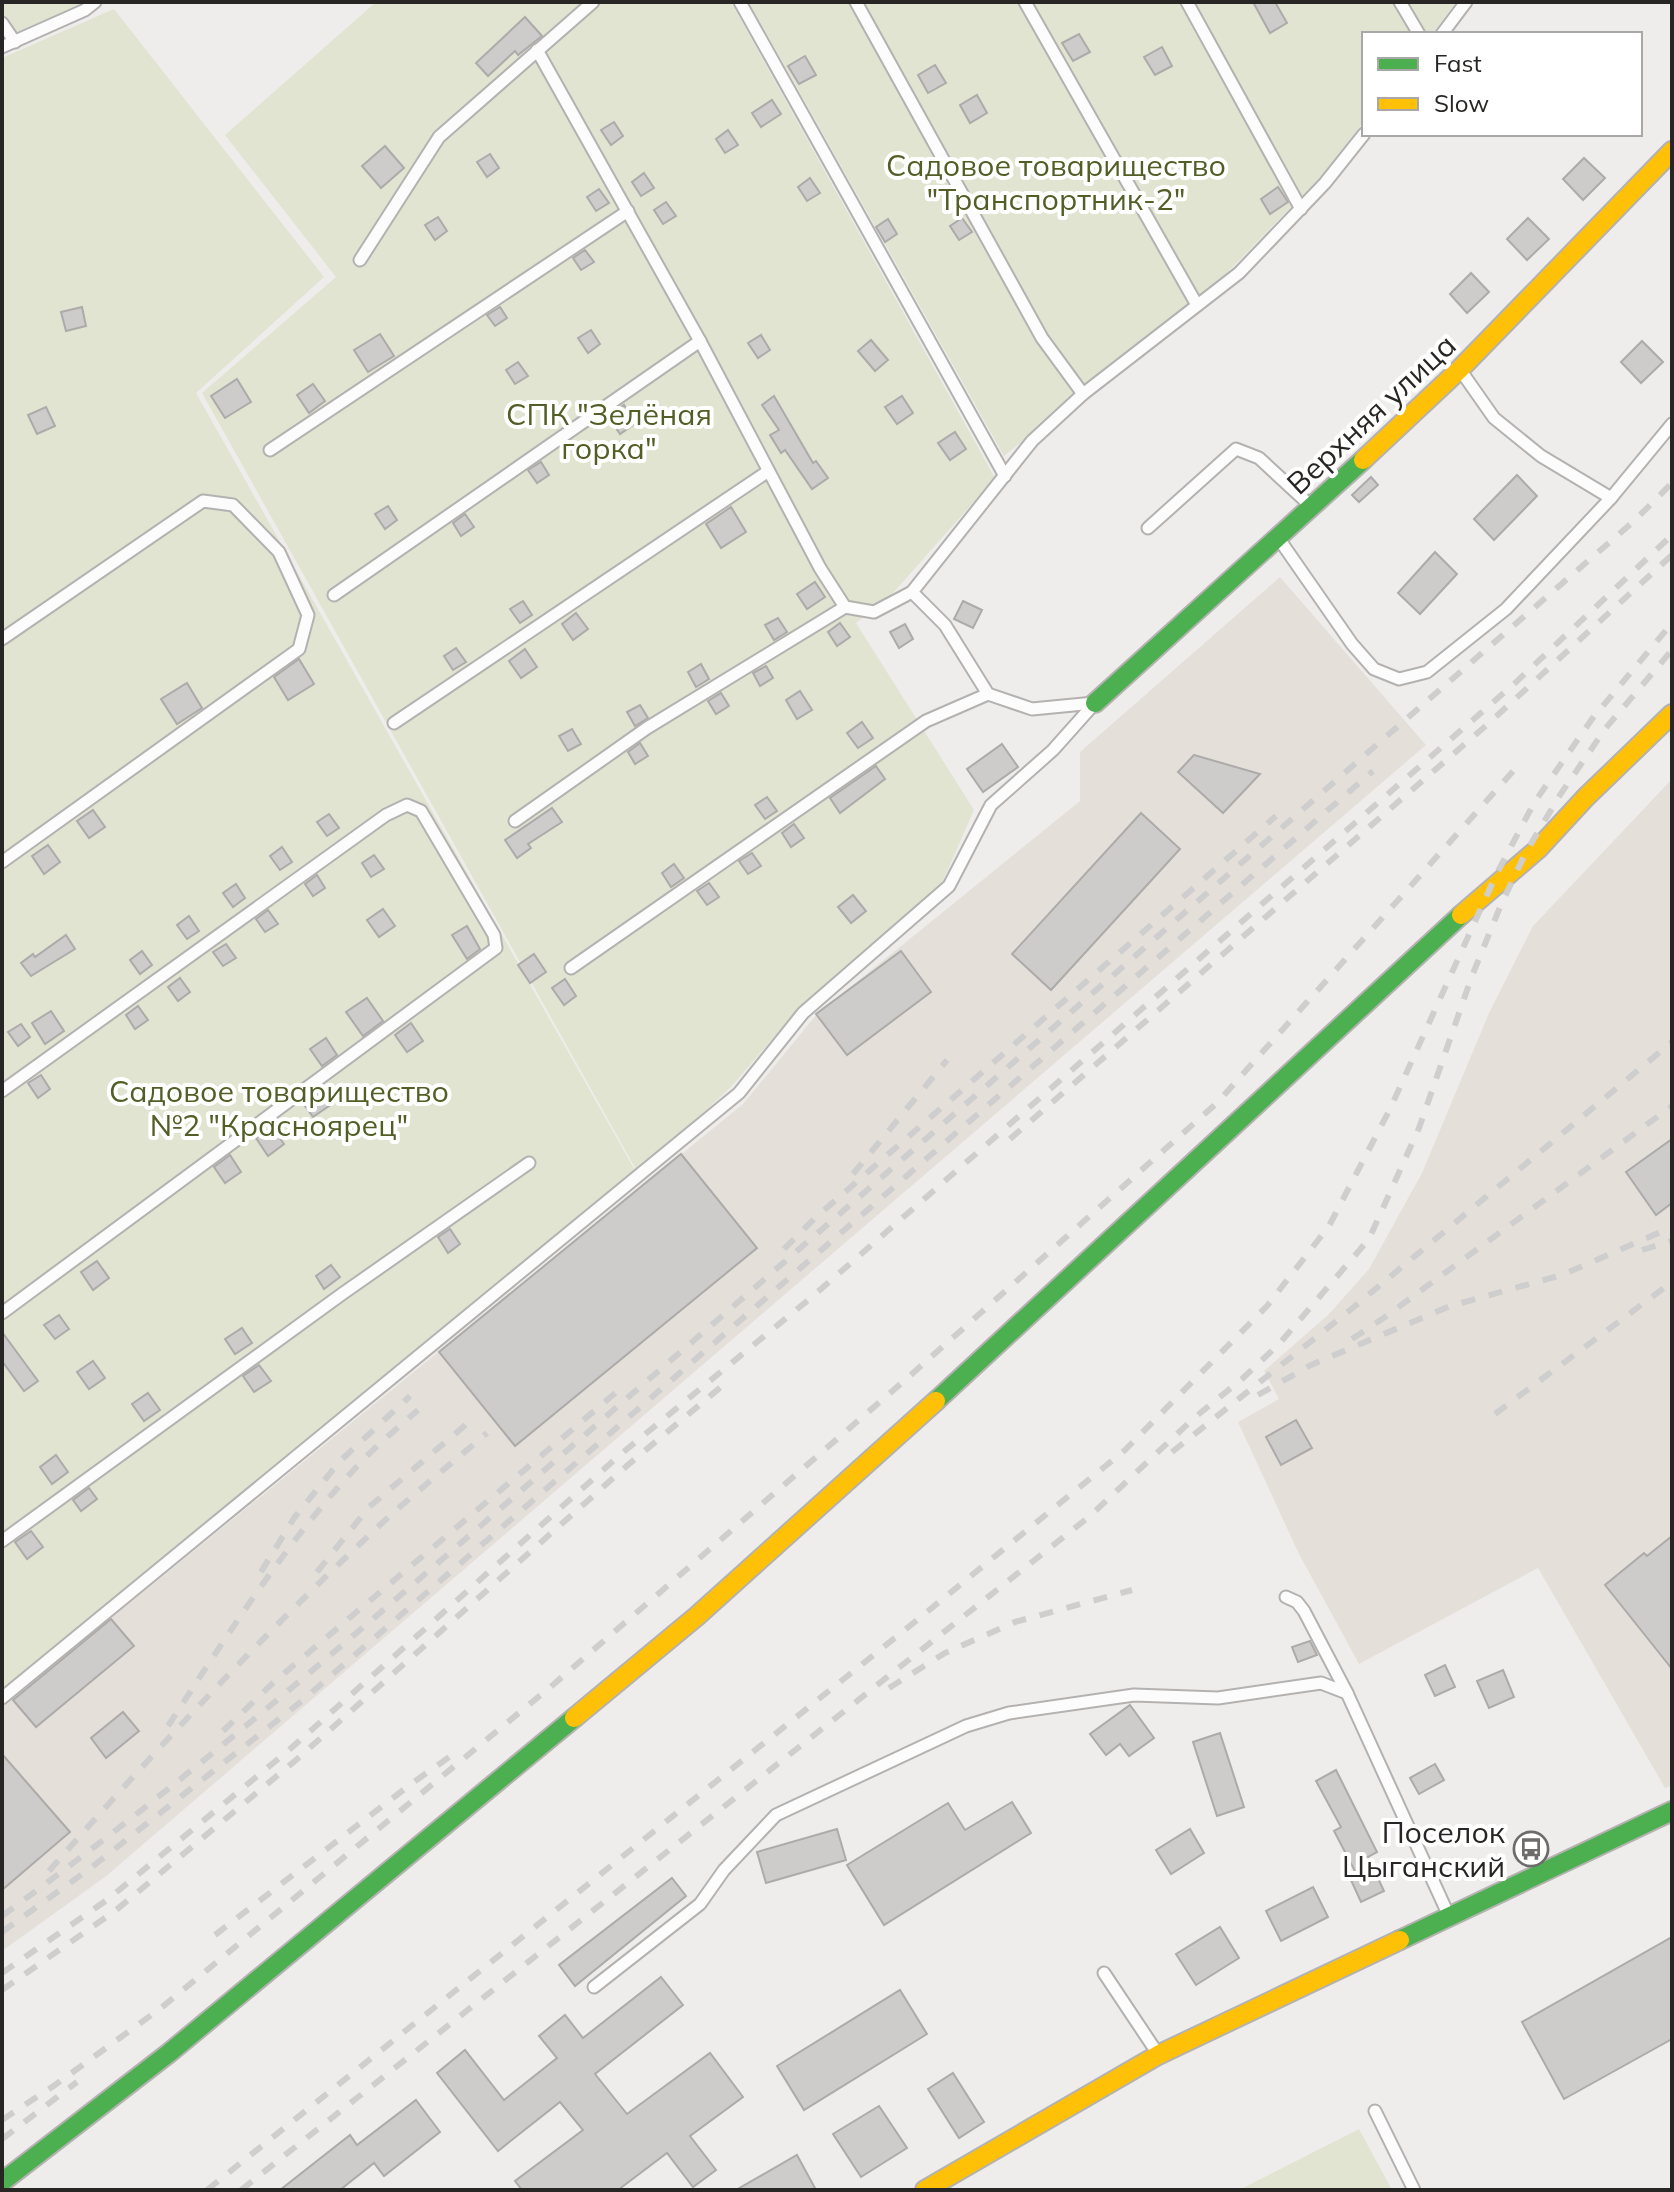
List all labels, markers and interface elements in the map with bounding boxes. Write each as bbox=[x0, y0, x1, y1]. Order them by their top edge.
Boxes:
legend bbox=[1362, 32, 1642, 136]
text: Fast bbox=[1434, 48, 1482, 78]
text: Slow bbox=[1434, 88, 1489, 118]
park label: Садовое товарищество "Транспортник-2" bbox=[886, 146, 1226, 218]
street label: Верхняя улица bbox=[1279, 326, 1463, 502]
park label: СПК "Зелёная горка" bbox=[506, 395, 712, 467]
park label: Садовое товарищество №2 "Красноярец" bbox=[109, 1072, 449, 1144]
place label: Поселок Цыганский bbox=[1342, 1813, 1506, 1885]
bus stop icon: Поселок Цыганский bbox=[1512, 1830, 1550, 1868]

